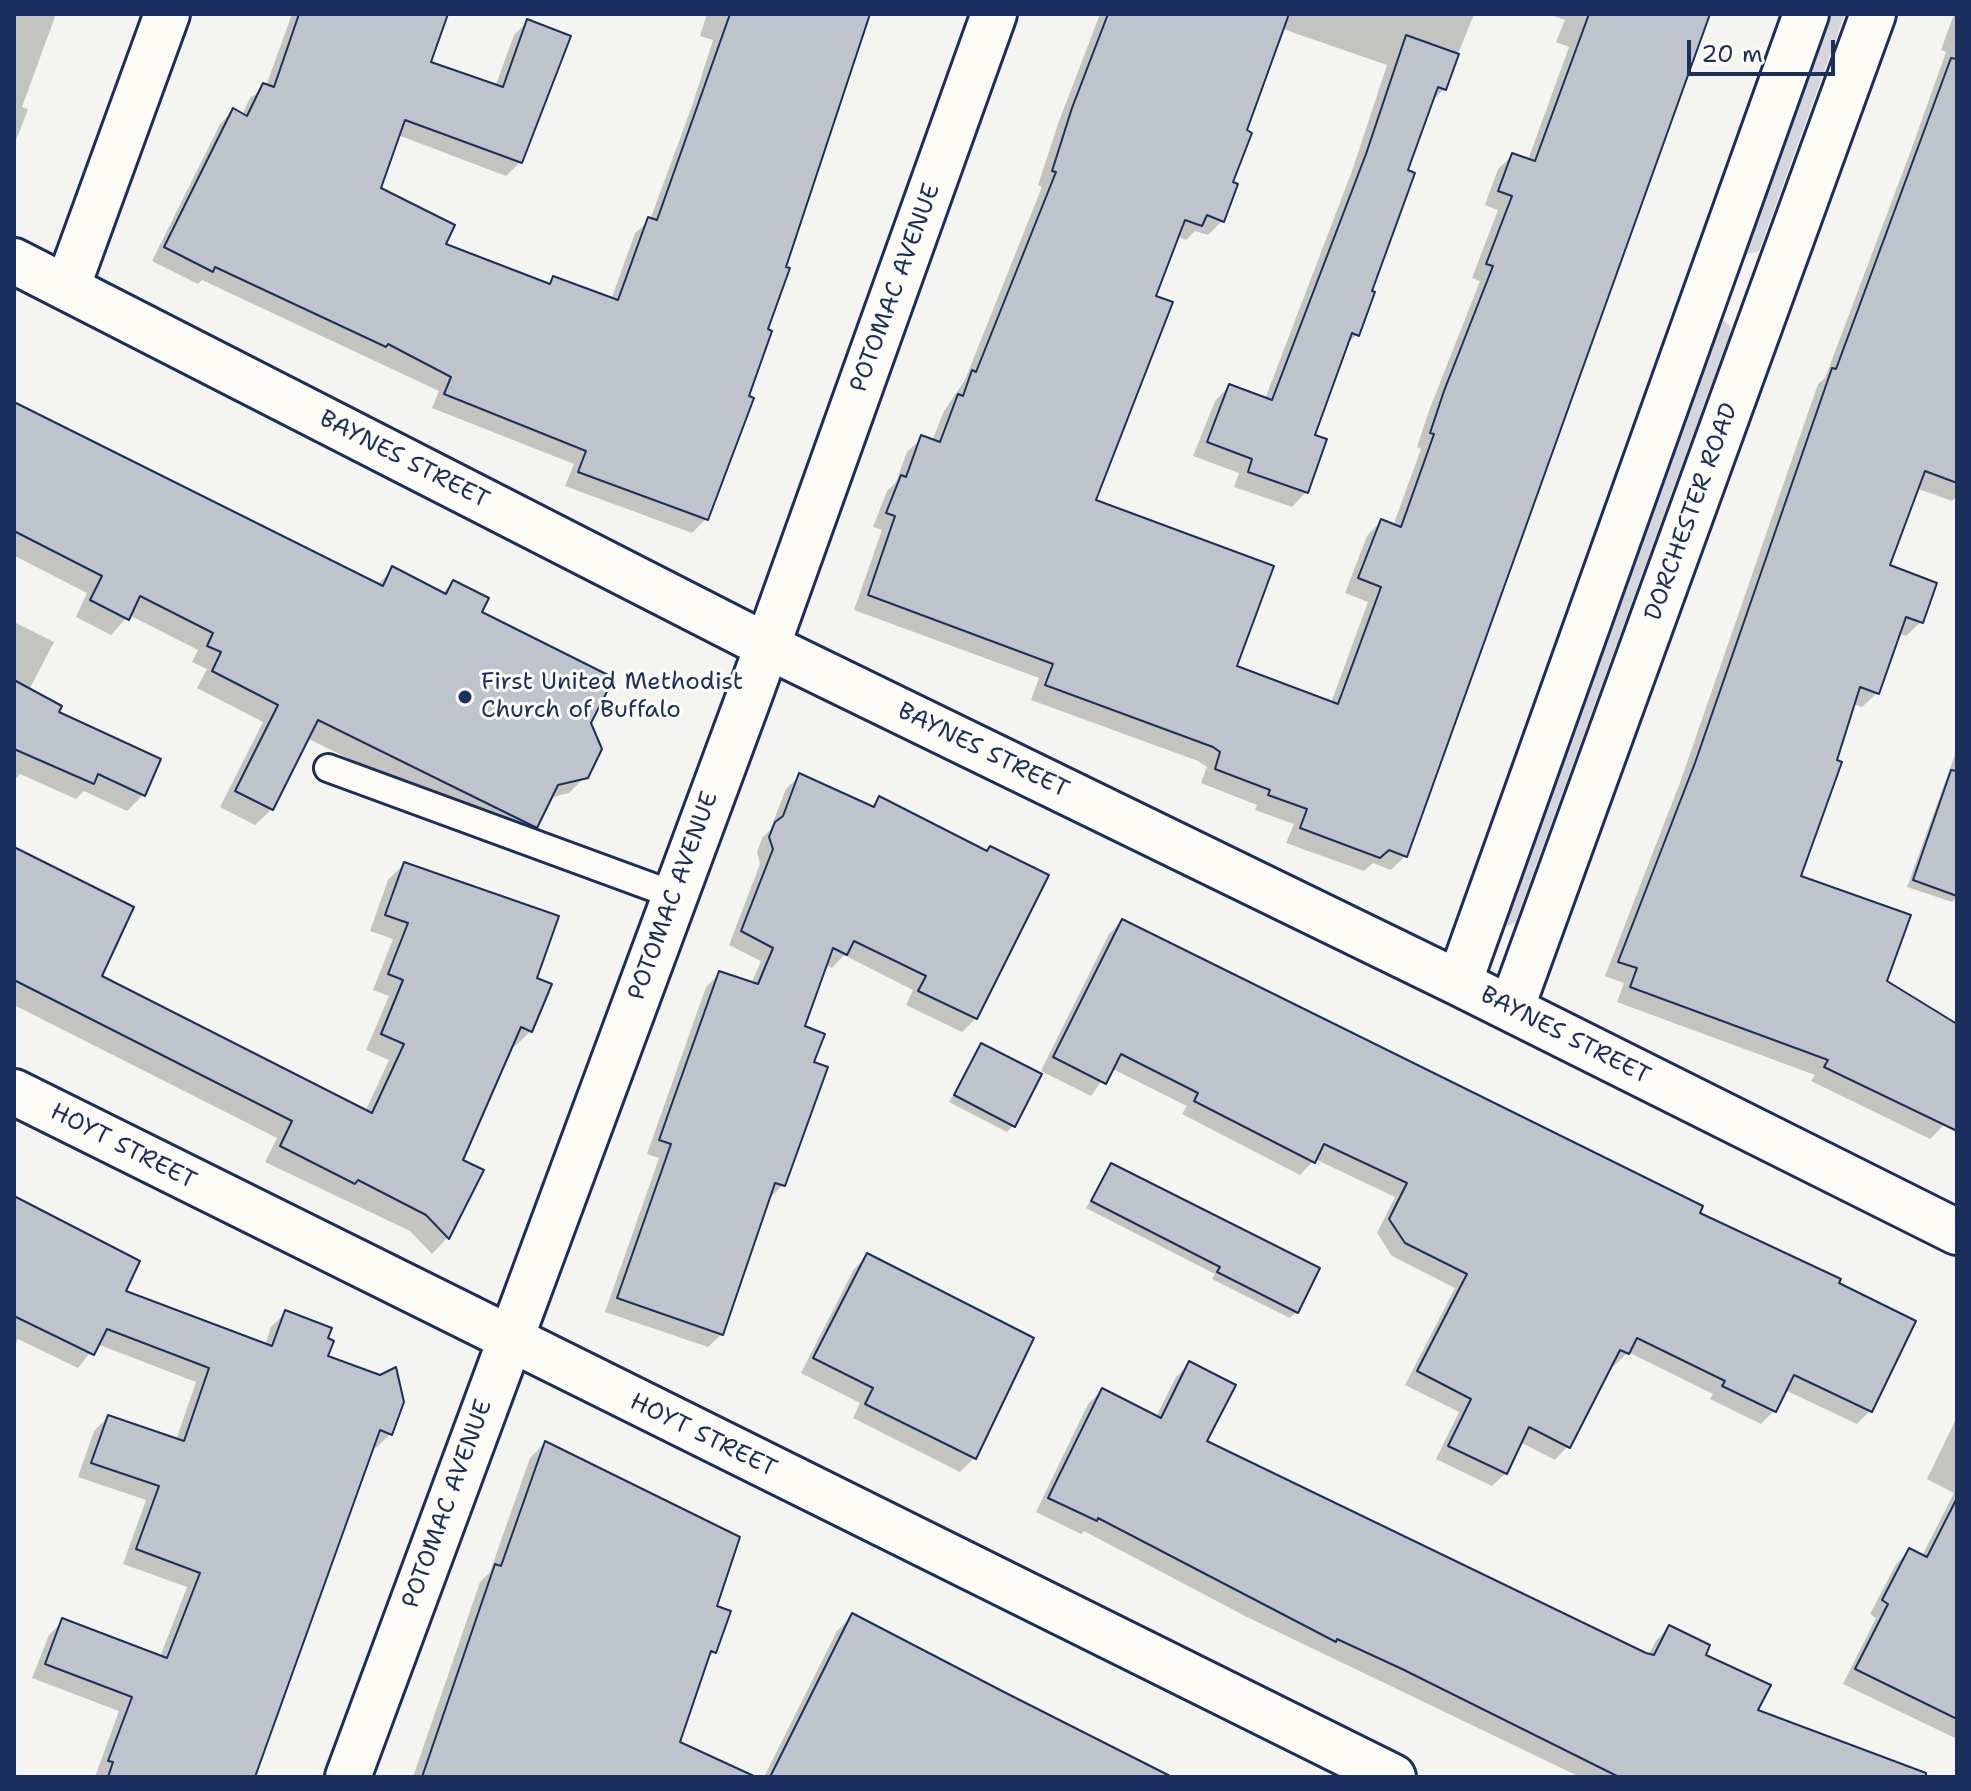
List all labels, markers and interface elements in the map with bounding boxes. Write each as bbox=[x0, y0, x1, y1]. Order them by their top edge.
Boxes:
scale bar bbox=[1691, 24, 1839, 74]
text: 20 m bbox=[1701, 38, 1763, 70]
street label: POTOMAC AVENUE bbox=[845, 180, 947, 396]
street label: DORCHESTER ROAD bbox=[1639, 399, 1745, 625]
street label: BAYNES STREET bbox=[314, 405, 494, 515]
place label: First United Methodist Church of Buffalo bbox=[481, 669, 743, 725]
marker: First United Methodist Church of Buffalo bbox=[456, 688, 474, 706]
street label: BAYNES STREET bbox=[893, 697, 1073, 805]
street label: POTOMAC AVENUE bbox=[623, 788, 725, 1004]
street label: BAYNES STREET bbox=[1475, 981, 1655, 1091]
street label: HOYT STREET bbox=[45, 1098, 201, 1196]
street label: HOYT STREET bbox=[625, 1388, 781, 1484]
street label: POTOMAC AVENUE bbox=[397, 1396, 499, 1612]

